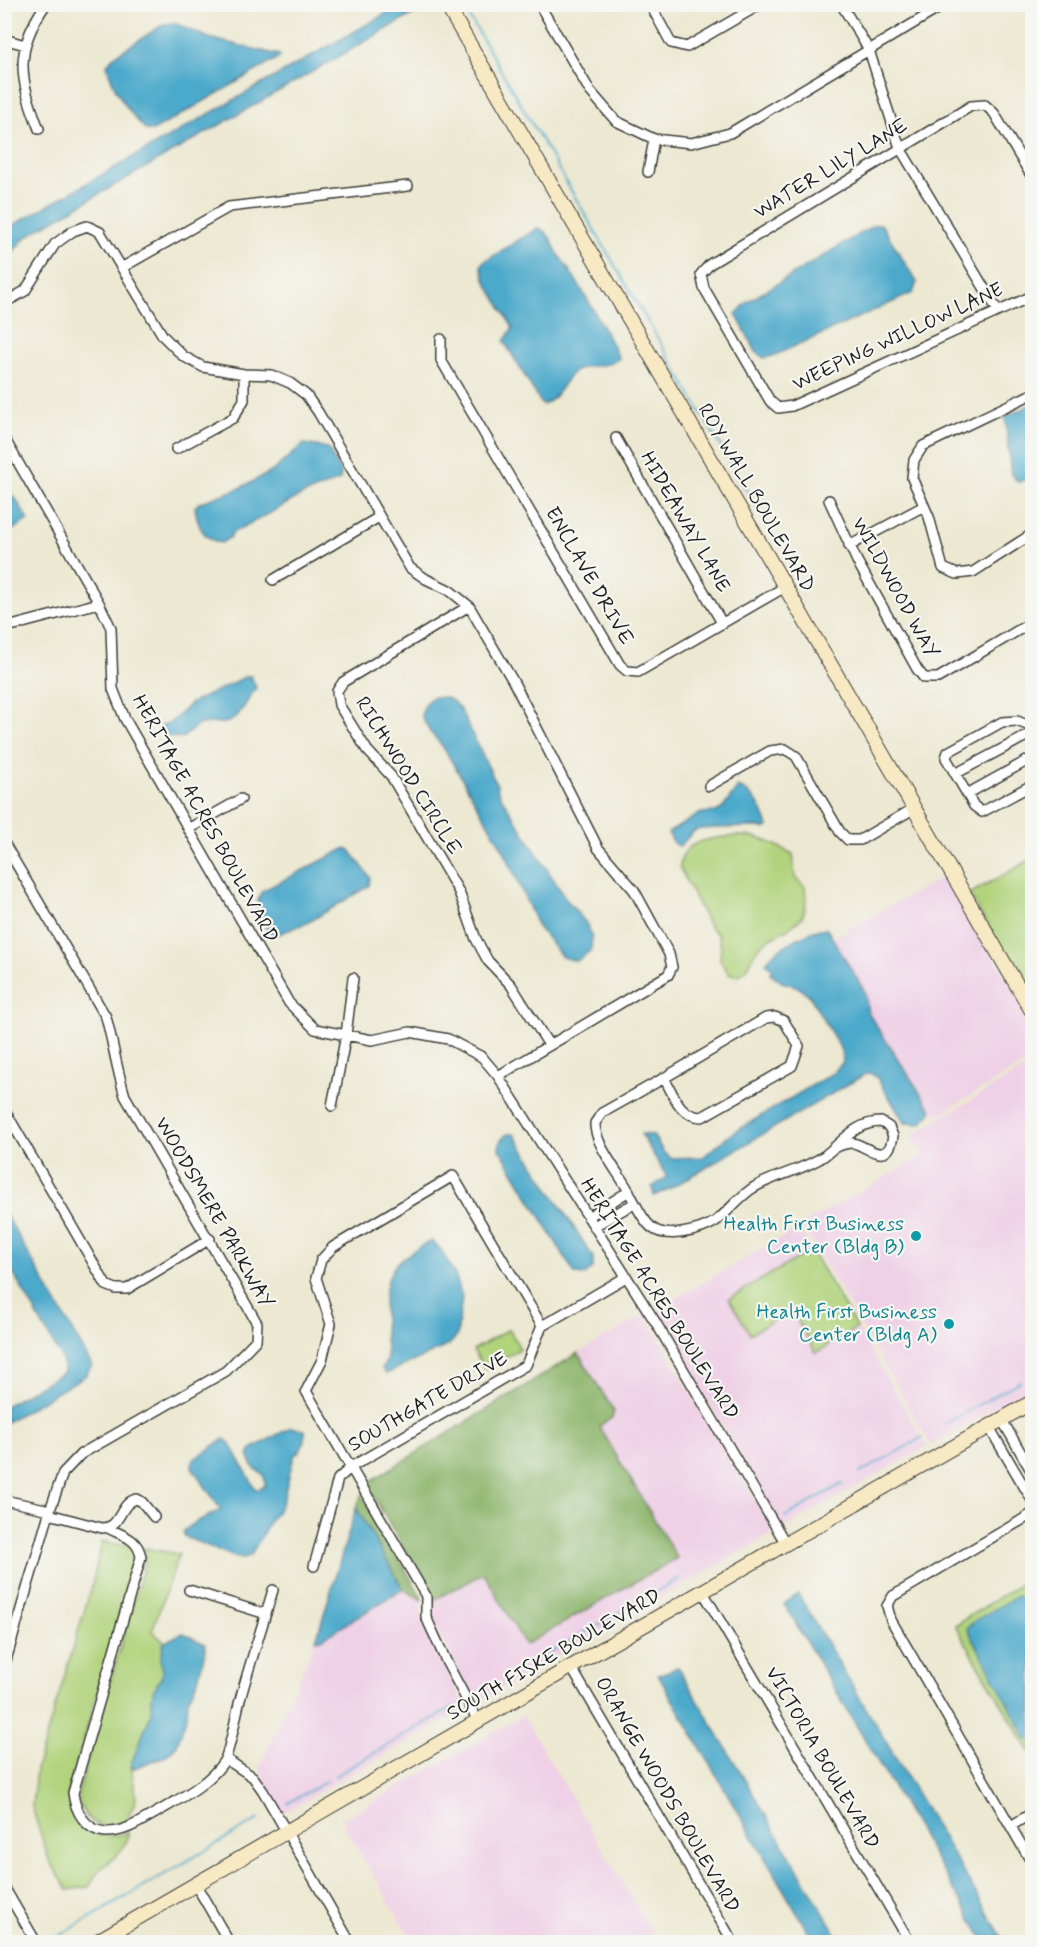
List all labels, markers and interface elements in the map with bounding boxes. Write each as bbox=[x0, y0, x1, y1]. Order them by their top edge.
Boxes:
street label: WATER LILY LANE bbox=[749, 112, 913, 226]
street label: WEEPING WILLOW LANE bbox=[788, 276, 1008, 398]
street label: ROY WALL BOULEVARD bbox=[691, 399, 821, 597]
street label: HIDEAWAY LANE bbox=[634, 446, 736, 598]
street label: ENCLAVE DRIVE bbox=[538, 502, 640, 650]
street label: WILDWOOD WAY bbox=[845, 513, 945, 664]
street label: HERITAGE ACRES BOULEVARD bbox=[125, 690, 285, 948]
street label: RICHWOOD CIRCLE bbox=[348, 692, 468, 860]
street label: WOODSMERE PARKWAY bbox=[148, 1112, 280, 1314]
street label: HERITAGE ACRES BOULEVARD bbox=[573, 1173, 745, 1425]
place label: Health First Business Center (Bldg B) bbox=[724, 1211, 904, 1261]
marker: Health First Business Center (Bldg B) bbox=[909, 1229, 923, 1243]
place label: Health First Business Center (Bldg A) bbox=[757, 1299, 937, 1349]
marker: Health First Business Center (Bldg A) bbox=[942, 1317, 956, 1331]
street label: SOUTHGATE DRIVE bbox=[343, 1345, 513, 1459]
street label: SOUTH FISKE BOULEVARD bbox=[442, 1583, 666, 1727]
street label: VICTORIA BOULEVARD bbox=[759, 1662, 885, 1854]
street label: ORANGE WOODS BOULEVARD bbox=[588, 1672, 746, 1918]

